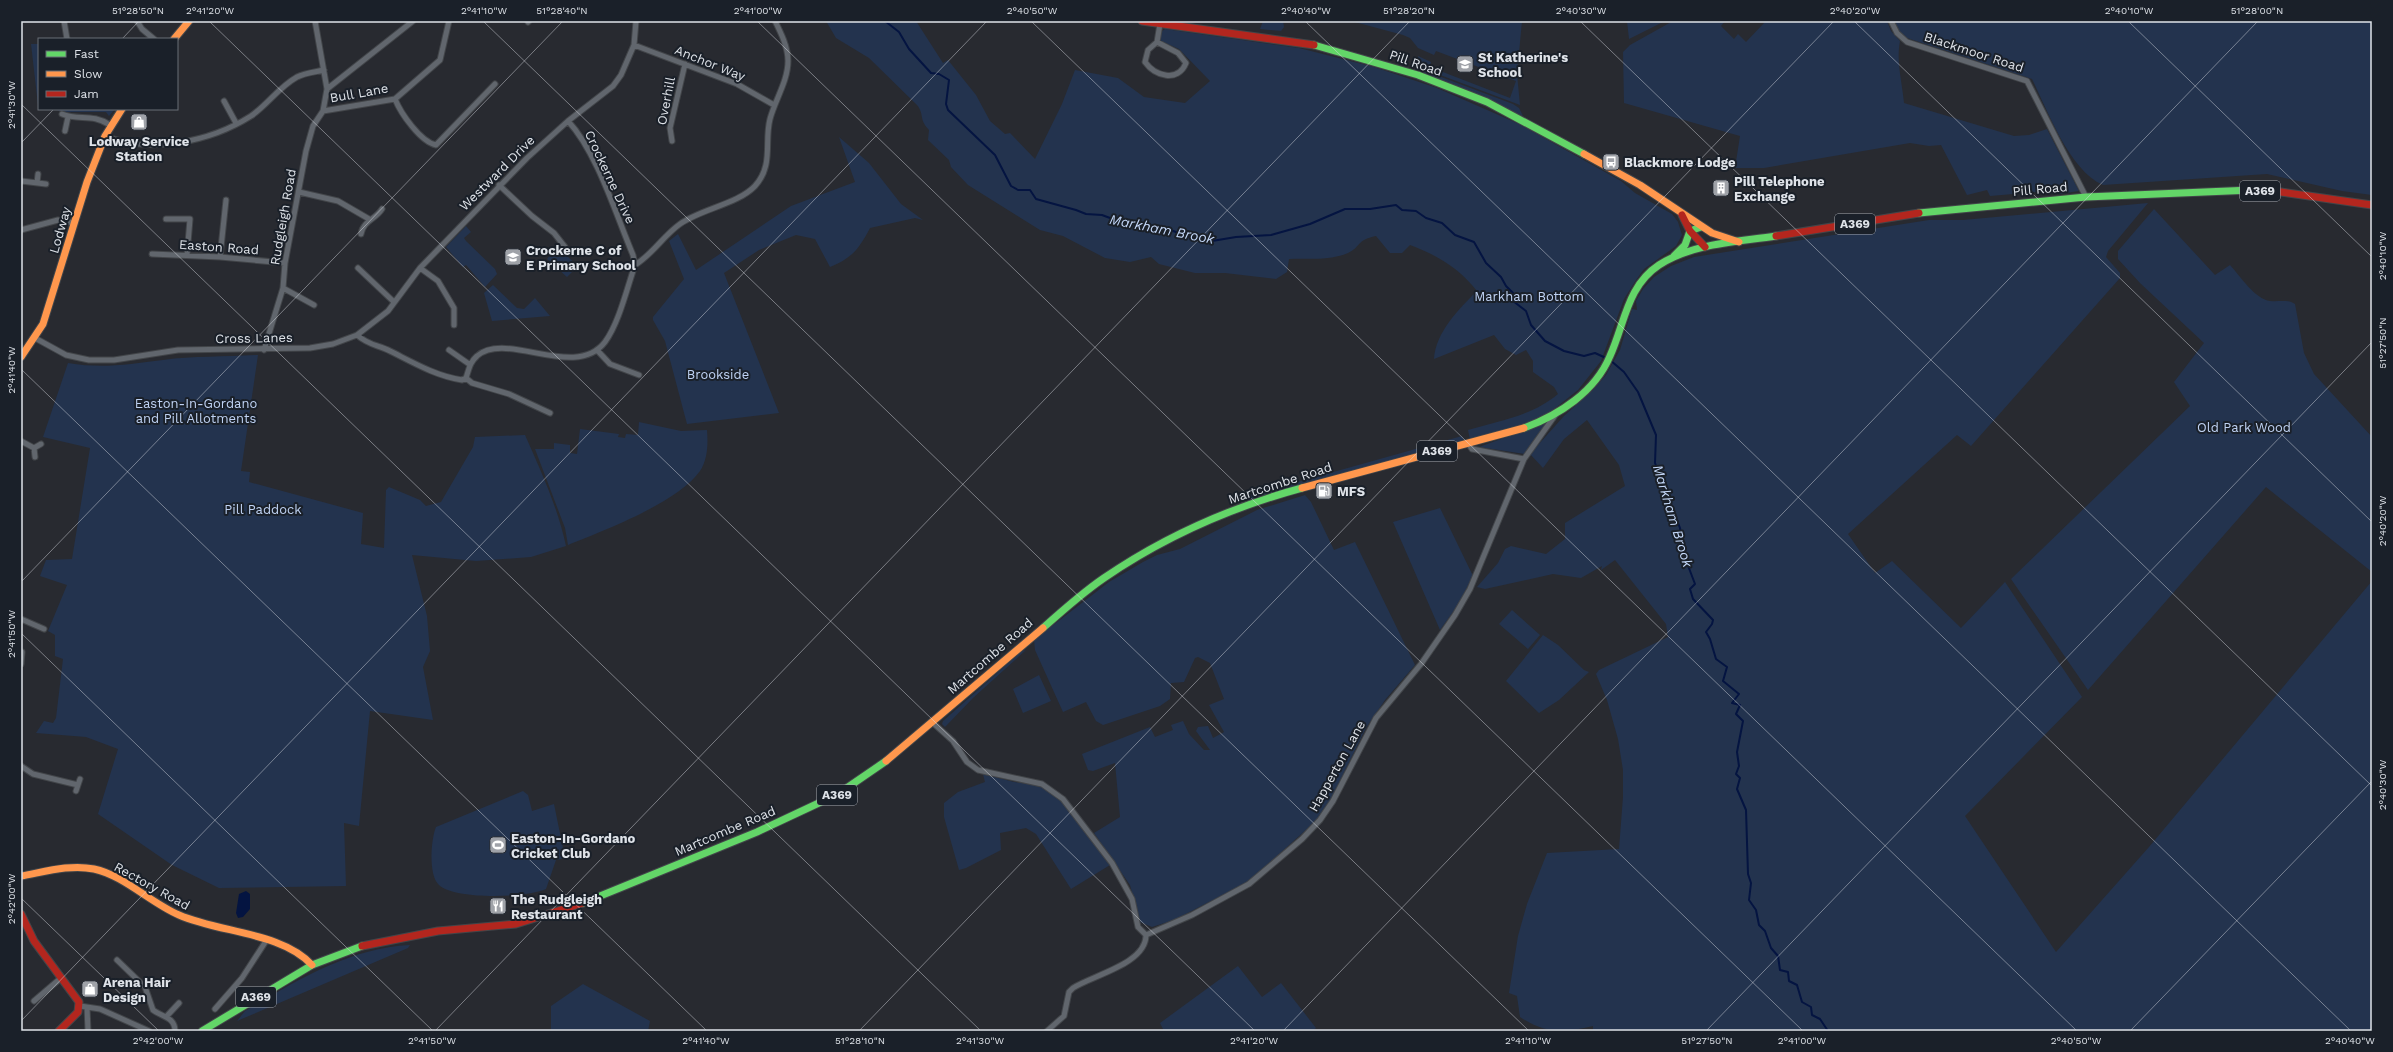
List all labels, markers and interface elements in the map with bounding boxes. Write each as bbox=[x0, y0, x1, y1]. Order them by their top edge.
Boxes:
text: 51°28'50"N bbox=[112, 5, 164, 16]
text: 2°41'20"W bbox=[186, 5, 234, 16]
text: 2°41'10"W bbox=[461, 5, 507, 16]
text: 51°28'40"N bbox=[536, 5, 588, 16]
text: 2°41'00"W bbox=[734, 5, 783, 16]
text: 2°40'50"W bbox=[1007, 5, 1058, 16]
text: 2°40'40"W bbox=[1281, 5, 1331, 16]
text: 51°28'20"N bbox=[1383, 5, 1435, 16]
text: 2°40'30"W bbox=[1556, 5, 1607, 16]
text: 2°40'20"W bbox=[1830, 5, 1881, 16]
text: 2°40'10"W bbox=[2105, 5, 2154, 16]
text: 51°28'00"N bbox=[2231, 5, 2283, 16]
street label: Blackmoor Road bbox=[1922, 29, 2026, 75]
legend bbox=[38, 38, 178, 110]
street label: Anchor Way bbox=[673, 42, 748, 84]
text: Fast bbox=[74, 47, 99, 61]
street label: Pill Road bbox=[1388, 47, 1444, 79]
place label: St Katherine's School bbox=[1478, 50, 1568, 80]
school or university icon: St Katherine's School bbox=[1455, 54, 1475, 74]
text: Slow bbox=[74, 67, 102, 81]
street label: Overhill bbox=[654, 76, 678, 126]
street label: Bull Lane bbox=[329, 80, 389, 106]
text: 2°41'30"W bbox=[6, 81, 17, 129]
text: Jam bbox=[74, 87, 99, 101]
shop icon: Lodway Service Station bbox=[129, 112, 149, 132]
street label: Crockerne Drive bbox=[582, 128, 638, 226]
street label: Westward Drive bbox=[456, 132, 538, 214]
place label: Lodway Service Station bbox=[89, 134, 190, 164]
bus stop icon: Blackmore Lodge bbox=[1601, 152, 1621, 172]
place label: Blackmore Lodge bbox=[1624, 155, 1736, 170]
street label: Rudgleigh Road bbox=[267, 168, 299, 266]
place label: Pill Telephone Exchange bbox=[1734, 174, 1825, 204]
building icon: Pill Telephone Exchange bbox=[1711, 178, 1731, 198]
street label: Pill Road bbox=[2012, 179, 2068, 199]
road number: A369 bbox=[2240, 181, 2280, 201]
street label: Lodway bbox=[46, 205, 74, 255]
water label: Markham Brook bbox=[1108, 211, 1216, 247]
road number: A369 bbox=[1835, 214, 1875, 234]
text: 2°40'10"W bbox=[2377, 231, 2388, 280]
street label: Easton Road bbox=[179, 237, 259, 257]
place label: Crockerne C of E Primary School bbox=[526, 243, 636, 273]
school or university icon: Crockerne C of E Primary School bbox=[503, 247, 523, 267]
park label: Markham Bottom bbox=[1474, 289, 1584, 304]
text: 51°27'50"N bbox=[2377, 317, 2388, 369]
street label: Cross Lanes bbox=[215, 330, 293, 346]
text: 2°41'40"W bbox=[6, 346, 17, 394]
park label: Brookside bbox=[687, 367, 749, 382]
park label: Easton-In-Gordano and Pill Allotments bbox=[135, 396, 257, 426]
park label: Old Park Wood bbox=[2197, 420, 2291, 435]
road number: A369 bbox=[1417, 441, 1457, 461]
street label: Martcombe Road bbox=[1226, 459, 1334, 507]
water label: Markham Brook bbox=[1650, 463, 1696, 570]
fuel station icon: MFS bbox=[1314, 481, 1334, 501]
place label: MFS bbox=[1337, 484, 1366, 499]
text: 2°40'20"W bbox=[2377, 495, 2388, 546]
park label: Pill Paddock bbox=[224, 502, 302, 517]
text: 2°41'50"W bbox=[6, 610, 17, 658]
street label: Martcombe Road bbox=[944, 615, 1036, 697]
street label: Happerton Lane bbox=[1306, 718, 1368, 814]
text: 2°40'30"W bbox=[2377, 759, 2388, 810]
road number: A369 bbox=[817, 785, 857, 805]
street label: Martcombe Road bbox=[672, 803, 778, 859]
place label: Easton-In-Gordano Cricket Club bbox=[511, 831, 636, 861]
sports icon: Easton-In-Gordano Cricket Club bbox=[488, 835, 508, 855]
street label: Rectory Road bbox=[111, 859, 193, 913]
text: 2°42'00"W bbox=[6, 873, 17, 924]
place label: The Rudgleigh Restaurant bbox=[511, 892, 602, 922]
restaurant icon: The Rudgleigh Restaurant bbox=[488, 896, 508, 916]
place label: Arena Hair Design bbox=[103, 975, 171, 1005]
shop icon: Arena Hair Design bbox=[80, 979, 100, 999]
road number: A369 bbox=[236, 987, 276, 1007]
text: 2°42'00"W bbox=[133, 1035, 184, 1046]
text: 2°41'50"W bbox=[408, 1035, 456, 1046]
text: 2°41'40"W bbox=[682, 1035, 730, 1046]
text: 51°28'10"N bbox=[835, 1035, 885, 1046]
text: 2°41'30"W bbox=[956, 1035, 1004, 1046]
text: 2°41'20"W bbox=[1230, 1035, 1278, 1046]
text: 2°41'10"W bbox=[1505, 1035, 1551, 1046]
text: 51°27'50"N bbox=[1681, 1035, 1733, 1046]
text: 2°41'00"W bbox=[1778, 1035, 1827, 1046]
text: 2°40'50"W bbox=[2051, 1035, 2102, 1046]
text: 2°40'40"W bbox=[2325, 1035, 2375, 1046]

